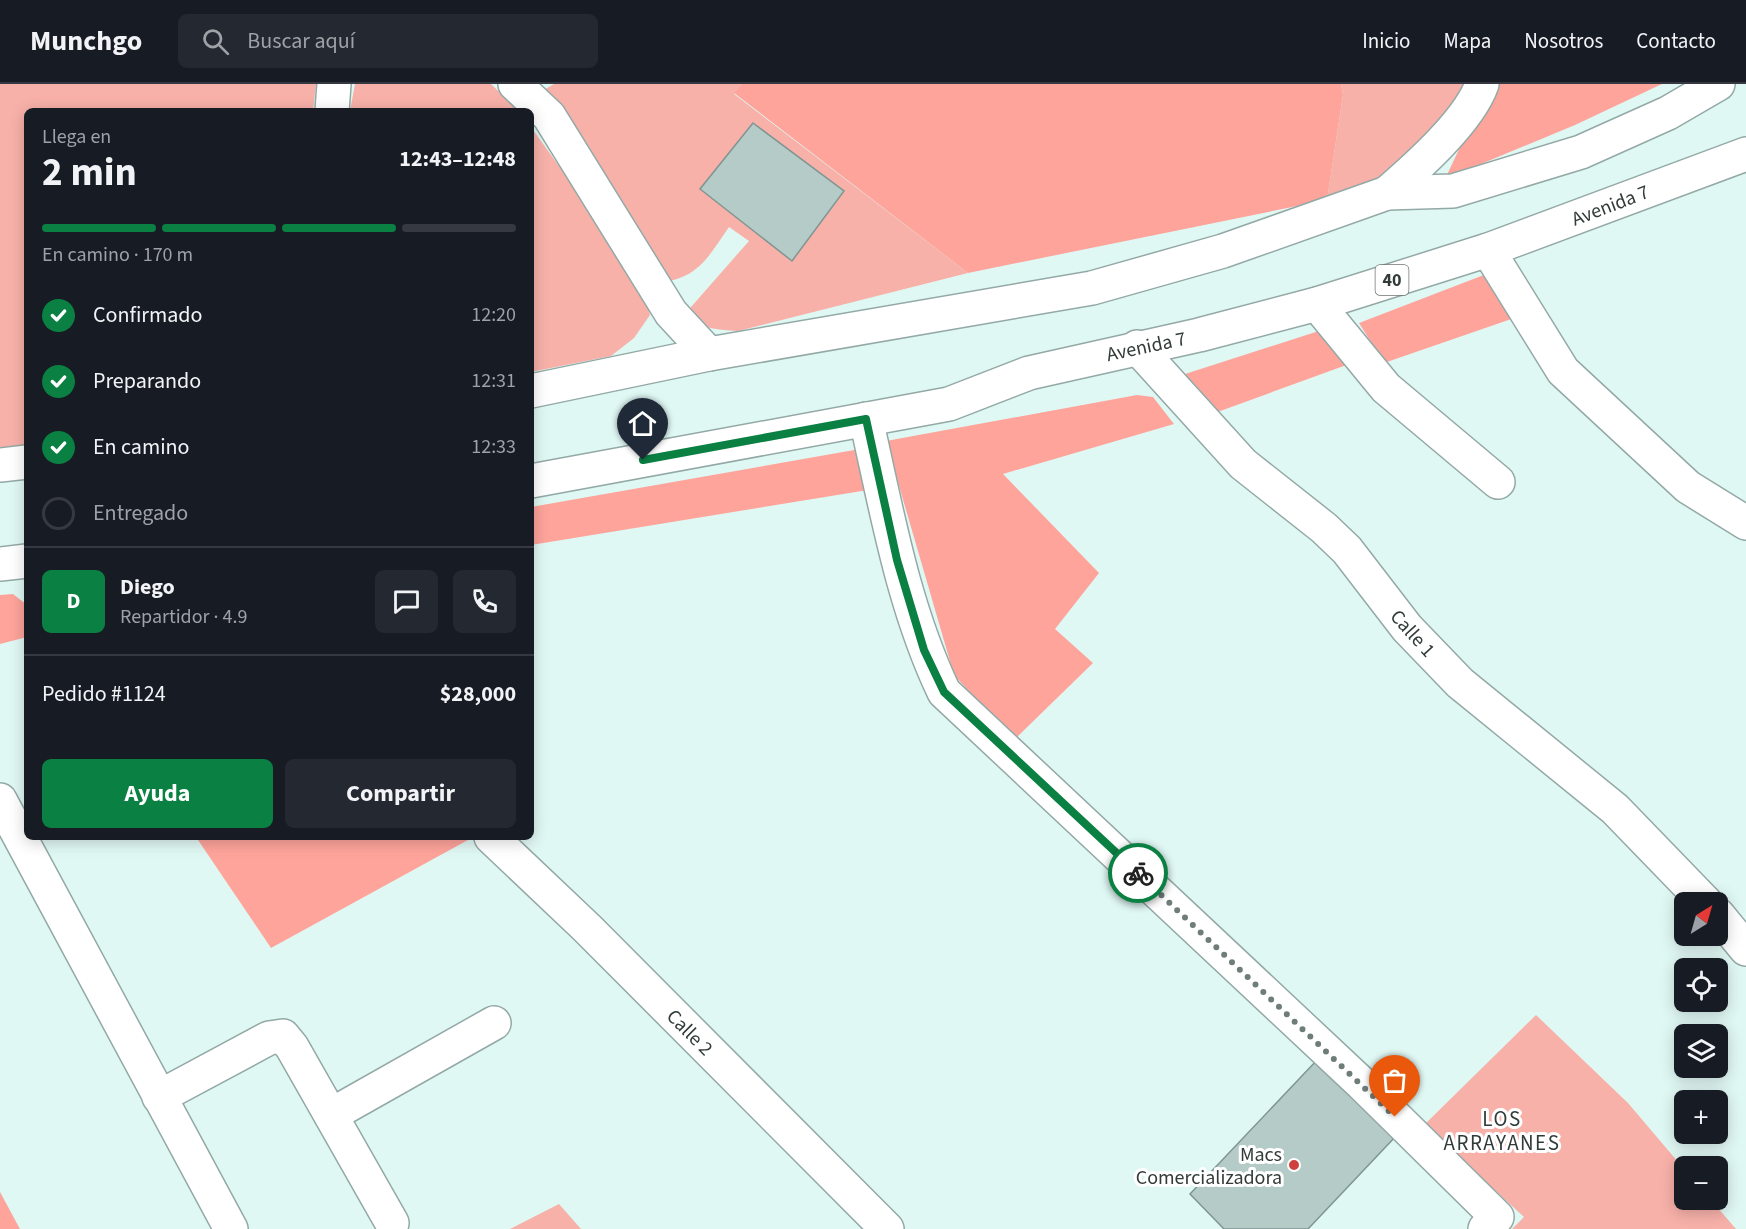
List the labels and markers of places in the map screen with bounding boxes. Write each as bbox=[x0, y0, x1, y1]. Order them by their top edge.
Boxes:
pin bbox=[617, 398, 668, 460]
pin bbox=[1369, 1055, 1420, 1117]
place label: Macs Comercializadora bbox=[1136, 1141, 1282, 1192]
marker: Macs Comercializadora bbox=[1287, 1158, 1301, 1172]

